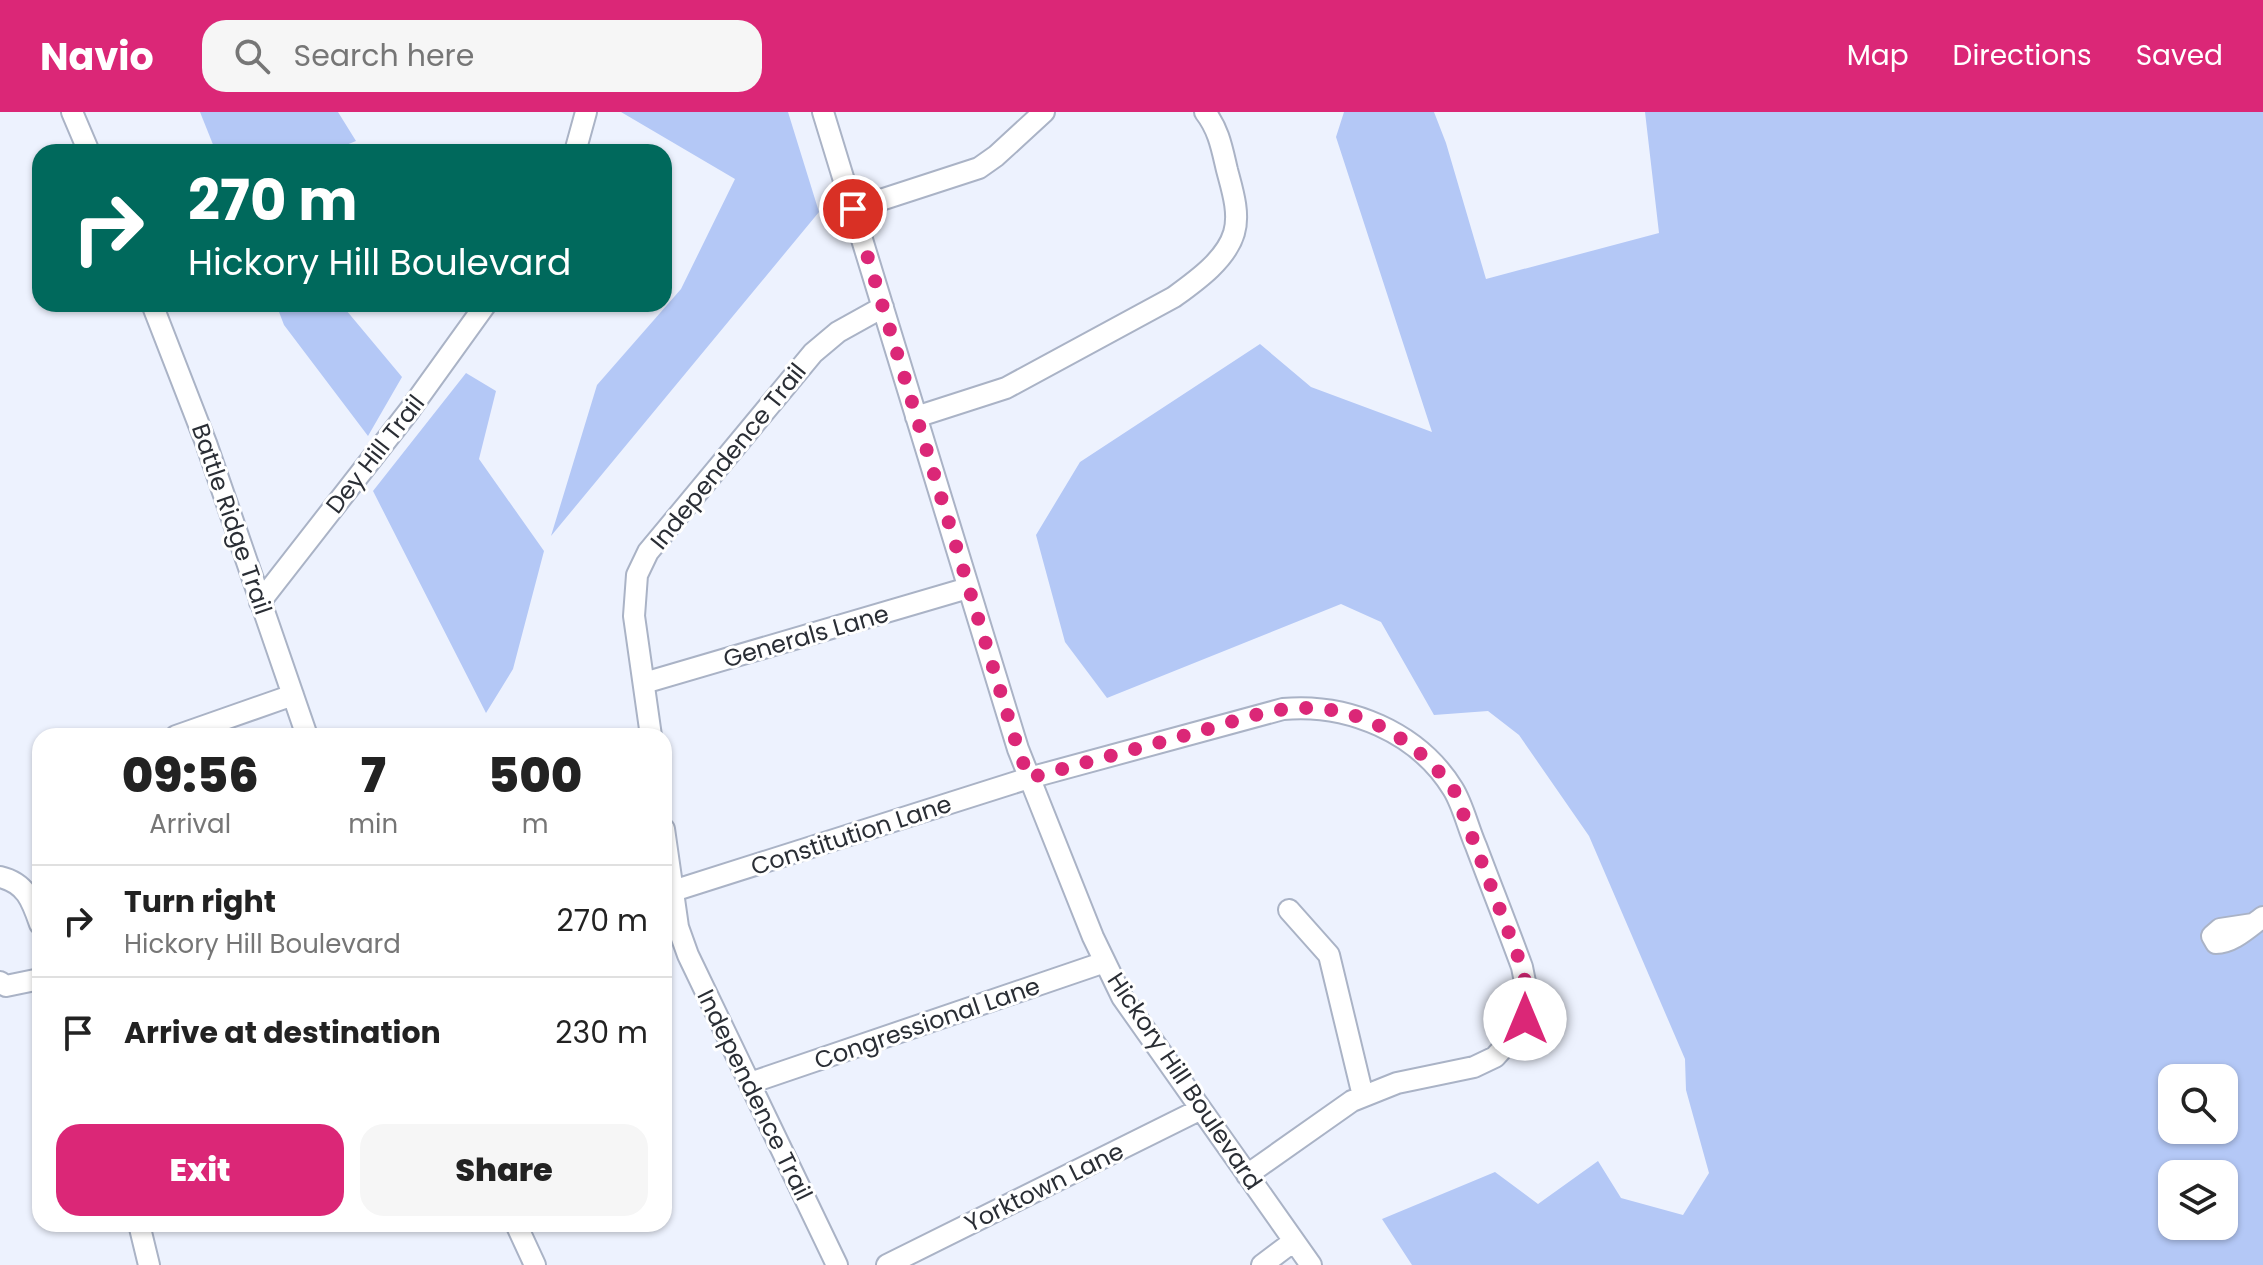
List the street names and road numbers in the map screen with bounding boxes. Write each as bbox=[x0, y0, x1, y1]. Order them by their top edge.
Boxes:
street label: Independence Trail bbox=[642, 356, 814, 556]
street label: Dey Hill Trail bbox=[318, 388, 432, 520]
street label: Battle Ridge Trail bbox=[184, 419, 280, 619]
street label: Generals Lane bbox=[719, 597, 893, 675]
street label: Constitution Lane bbox=[746, 787, 956, 883]
street label: Hickory Hill Boulevard bbox=[1100, 966, 1270, 1196]
street label: Congressional Lane bbox=[810, 969, 1044, 1077]
street label: Independence Trail bbox=[690, 984, 820, 1206]
street label: Yorktown Lane bbox=[959, 1134, 1129, 1240]

